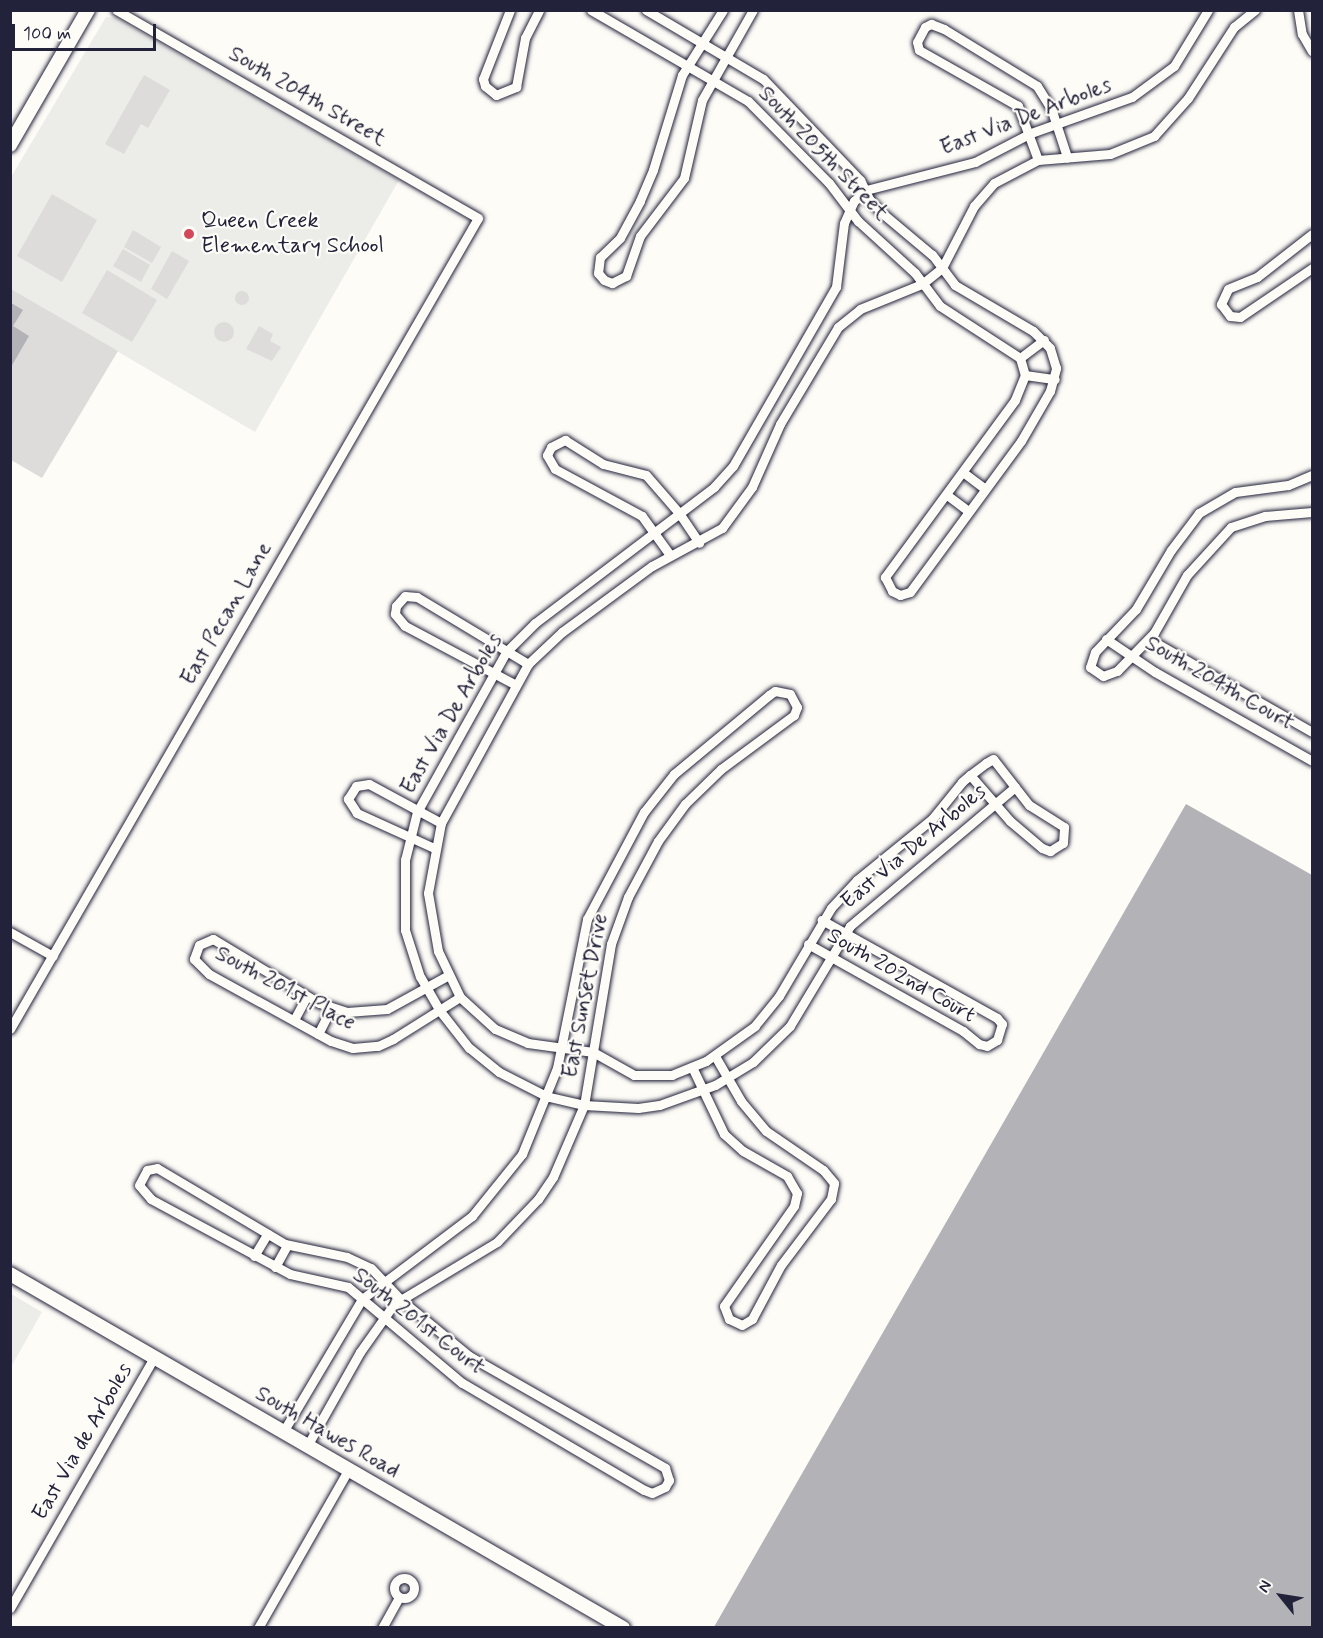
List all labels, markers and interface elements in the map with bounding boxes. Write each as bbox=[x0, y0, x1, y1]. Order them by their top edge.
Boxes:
scale bar bbox=[15, 12, 159, 50]
text: 100 m bbox=[23, 22, 71, 46]
street label: South 204th Street bbox=[224, 41, 390, 153]
street label: East Via De Arboles bbox=[937, 72, 1115, 162]
street label: South 205th Street bbox=[752, 81, 894, 227]
place label: Queen Creek Elementary School bbox=[201, 208, 384, 260]
marker: Queen Creek Elementary School bbox=[182, 227, 196, 241]
street label: East Pecan Lane bbox=[176, 539, 278, 689]
street label: East Via De Arboles bbox=[395, 629, 509, 799]
street label: South 204th Court bbox=[1140, 631, 1298, 737]
street label: East Via De Arboles bbox=[836, 779, 992, 915]
street label: East Sunset Drive bbox=[557, 912, 615, 1080]
street label: South 202nd Court bbox=[820, 922, 982, 1030]
street label: South 201st Place bbox=[210, 941, 360, 1037]
street label: South 201st Court bbox=[347, 1262, 489, 1382]
street label: East Via de Arboles bbox=[27, 1359, 139, 1525]
street label: South Hawes Road bbox=[250, 1381, 404, 1485]
north arrow bbox=[1251, 1566, 1311, 1626]
text: N bbox=[1253, 1577, 1277, 1597]

